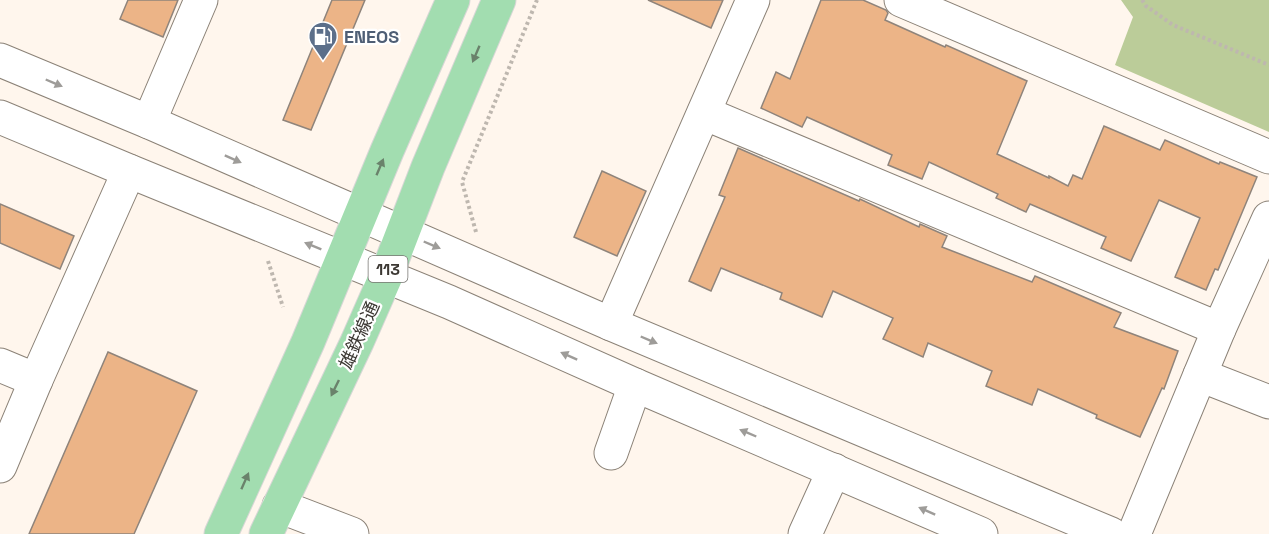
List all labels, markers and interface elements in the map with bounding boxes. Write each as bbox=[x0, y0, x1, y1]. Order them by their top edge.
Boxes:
fuel station icon: ENEOS bbox=[307, 20, 339, 62]
place label: ENEOS bbox=[344, 25, 399, 48]
one-way arrow bbox=[471, 45, 481, 63]
one-way arrow bbox=[45, 79, 63, 88]
one-way arrow bbox=[225, 155, 242, 164]
one-way arrow bbox=[376, 158, 385, 176]
one-way arrow bbox=[423, 240, 441, 250]
one-way arrow bbox=[303, 241, 321, 251]
road number: 113 bbox=[368, 256, 408, 282]
street label: 雄鉄線通 bbox=[334, 297, 384, 373]
one-way arrow bbox=[640, 336, 658, 345]
one-way arrow bbox=[561, 351, 578, 360]
one-way arrow bbox=[331, 380, 340, 397]
one-way arrow bbox=[739, 428, 757, 438]
one-way arrow bbox=[240, 472, 249, 489]
one-way arrow bbox=[919, 506, 936, 515]

